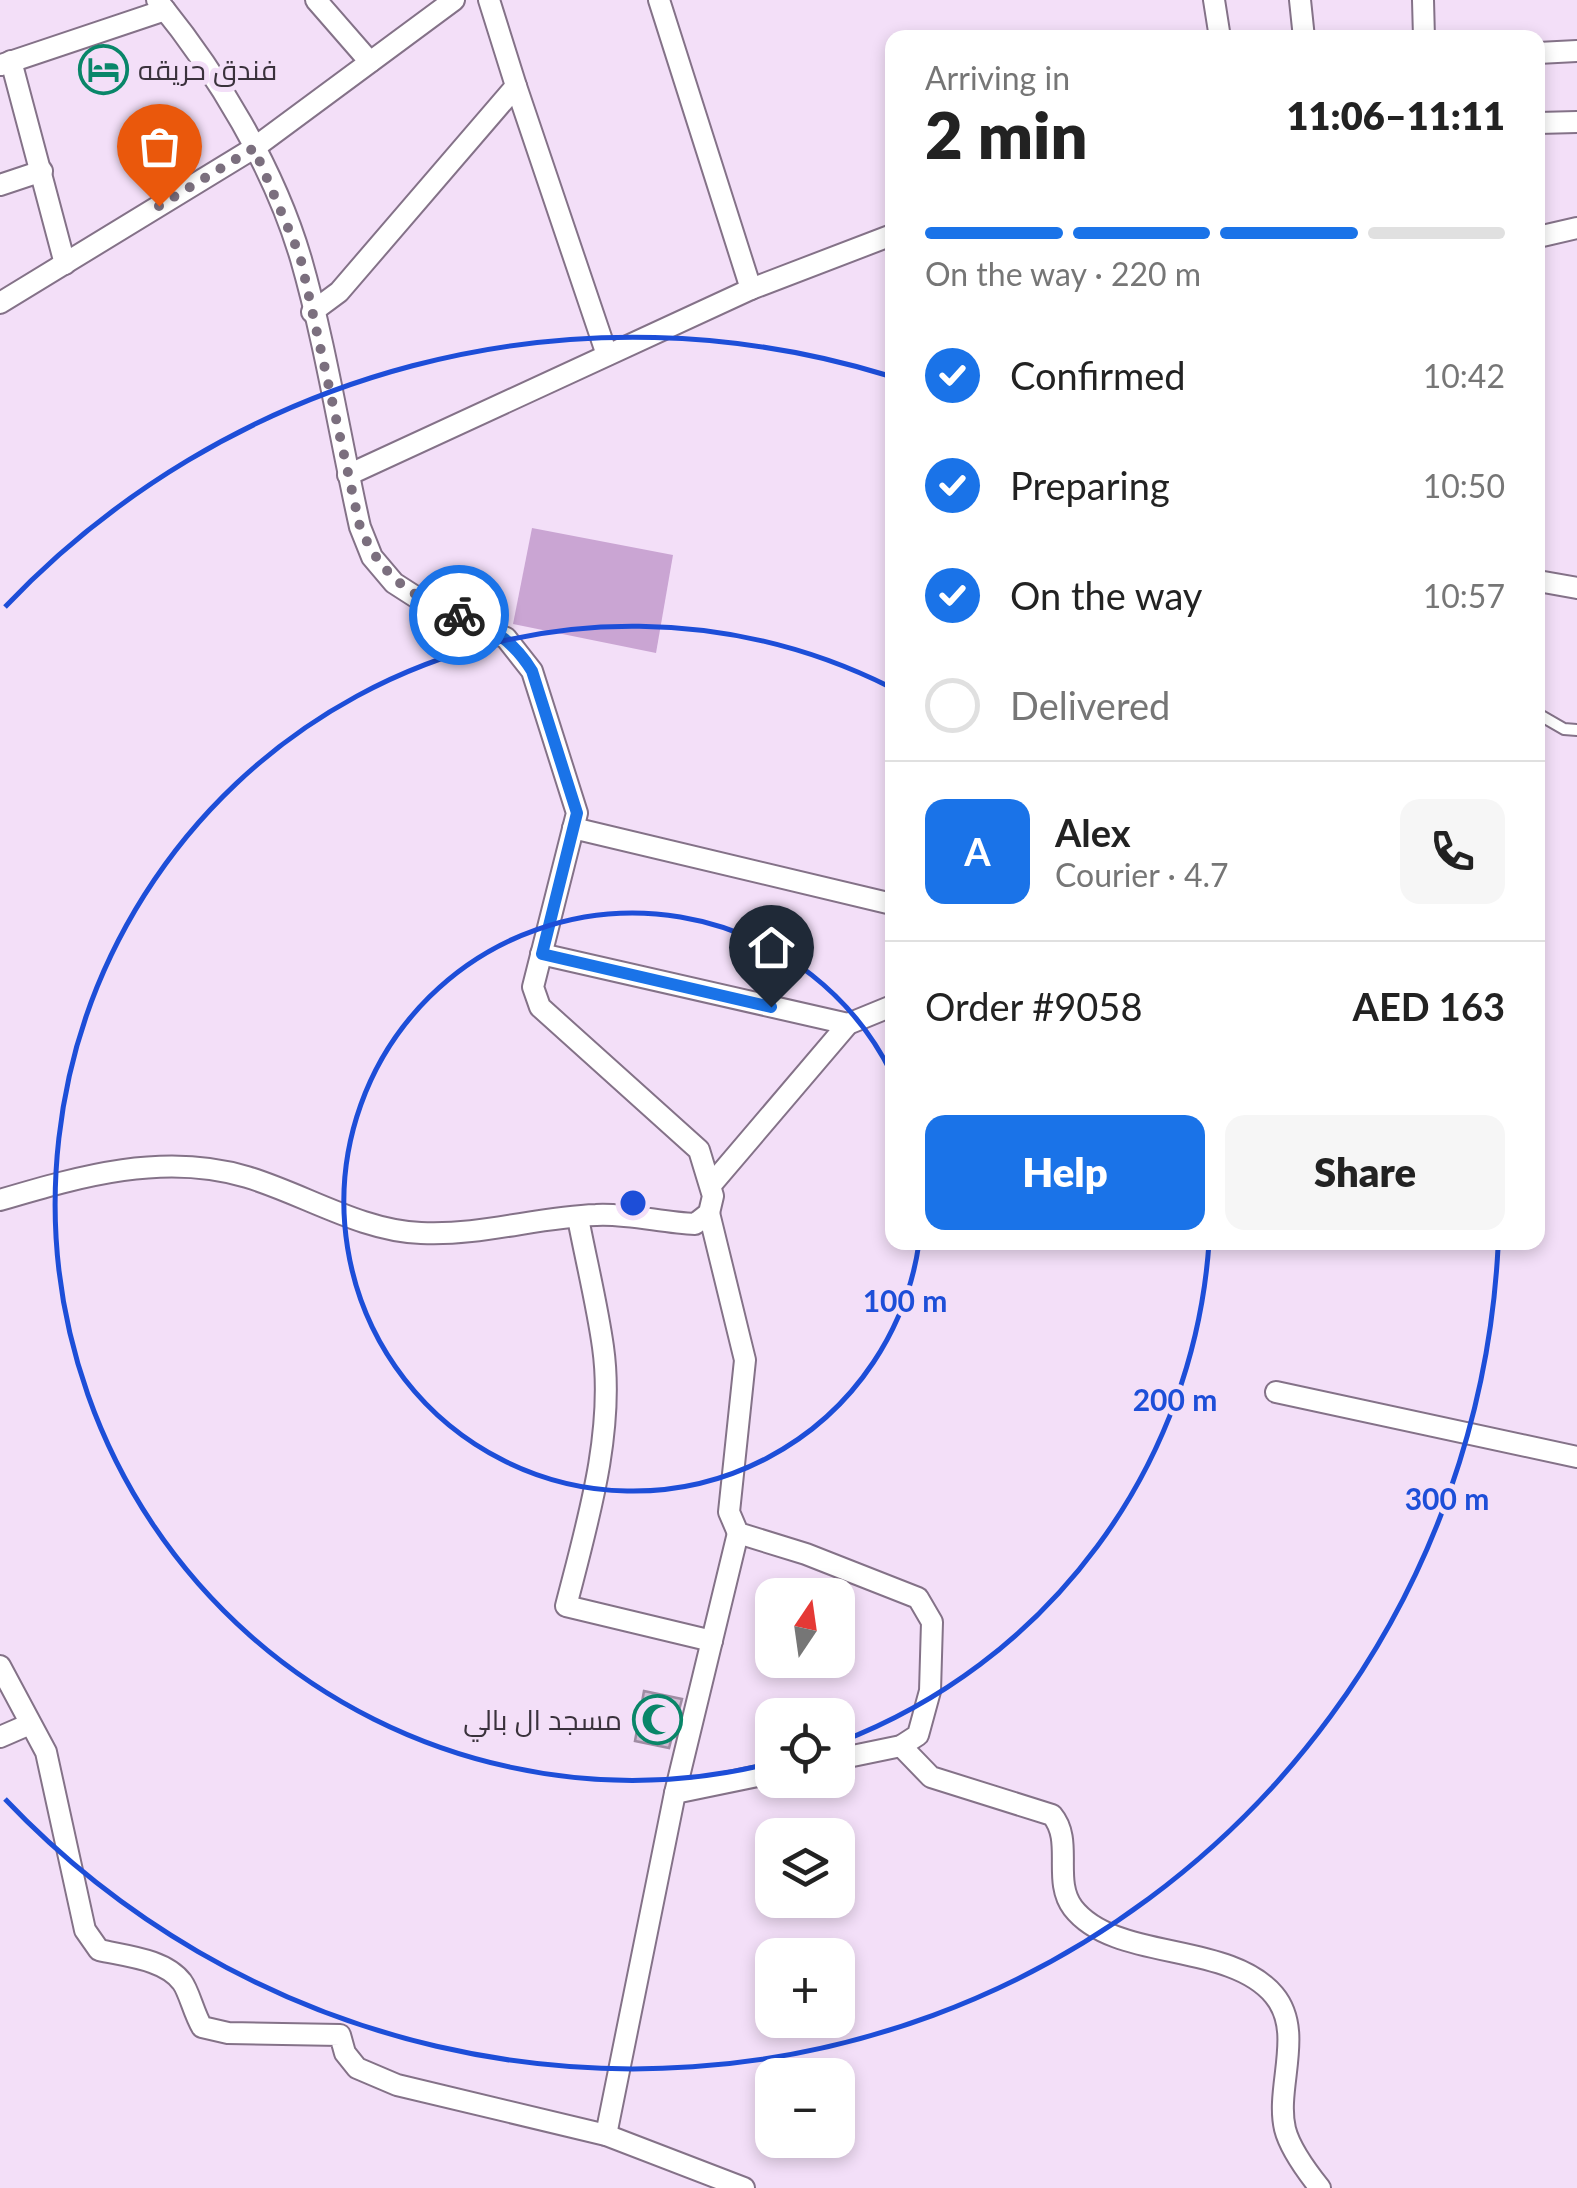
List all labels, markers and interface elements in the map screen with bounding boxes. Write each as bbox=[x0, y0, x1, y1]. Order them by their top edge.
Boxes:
hotel icon: فندق حريقه bbox=[77, 44, 129, 96]
place label: فندق حريقه bbox=[138, 52, 277, 87]
text: Arriving in bbox=[925, 58, 1070, 97]
text: 11:06–11:11 bbox=[1286, 92, 1505, 138]
text: 2 min bbox=[925, 95, 1087, 173]
pin bbox=[117, 104, 202, 207]
icon: bag bbox=[132, 119, 187, 174]
text: On the way · 220 m bbox=[925, 254, 1201, 293]
icon: check bbox=[925, 348, 980, 403]
text: Confirmed bbox=[1010, 352, 1186, 398]
text: 10:42 bbox=[1423, 356, 1505, 395]
icon: check bbox=[925, 458, 980, 513]
text: Preparing bbox=[1010, 462, 1170, 508]
text: 10:50 bbox=[1423, 466, 1505, 505]
courier bbox=[409, 565, 509, 665]
icon: check bbox=[925, 568, 980, 623]
text: On the way bbox=[1010, 572, 1202, 618]
text: 10:57 bbox=[1423, 576, 1505, 615]
icon: bike bbox=[432, 588, 487, 643]
text: Delivered bbox=[1010, 682, 1170, 728]
button: phone bbox=[1400, 799, 1505, 904]
text: Alex bbox=[1055, 809, 1131, 855]
text: A bbox=[964, 828, 991, 874]
text: Courier · 4.7 bbox=[1055, 855, 1229, 894]
pin bbox=[729, 905, 814, 1008]
icon: home bbox=[744, 920, 799, 975]
text: Order #9058 bbox=[925, 983, 1142, 1029]
text: AED 163 bbox=[1353, 983, 1505, 1029]
button: Help bbox=[925, 1115, 1205, 1230]
button: Share bbox=[1225, 1115, 1505, 1230]
centre of rings bbox=[615, 1185, 651, 1221]
text: 100 m bbox=[863, 1282, 947, 1318]
text: 200 m bbox=[1133, 1381, 1217, 1417]
text: 300 m bbox=[1405, 1480, 1489, 1516]
north arrow bbox=[755, 1578, 855, 1678]
map controls bbox=[755, 1578, 855, 2158]
mosque icon: مسجد ال بالي bbox=[631, 1694, 683, 1746]
button: locate bbox=[755, 1698, 855, 1798]
place label: مسجد ال بالي bbox=[463, 1702, 622, 1742]
button: layers bbox=[755, 1818, 855, 1918]
button: + bbox=[755, 1938, 855, 2038]
button: − bbox=[755, 2058, 855, 2158]

